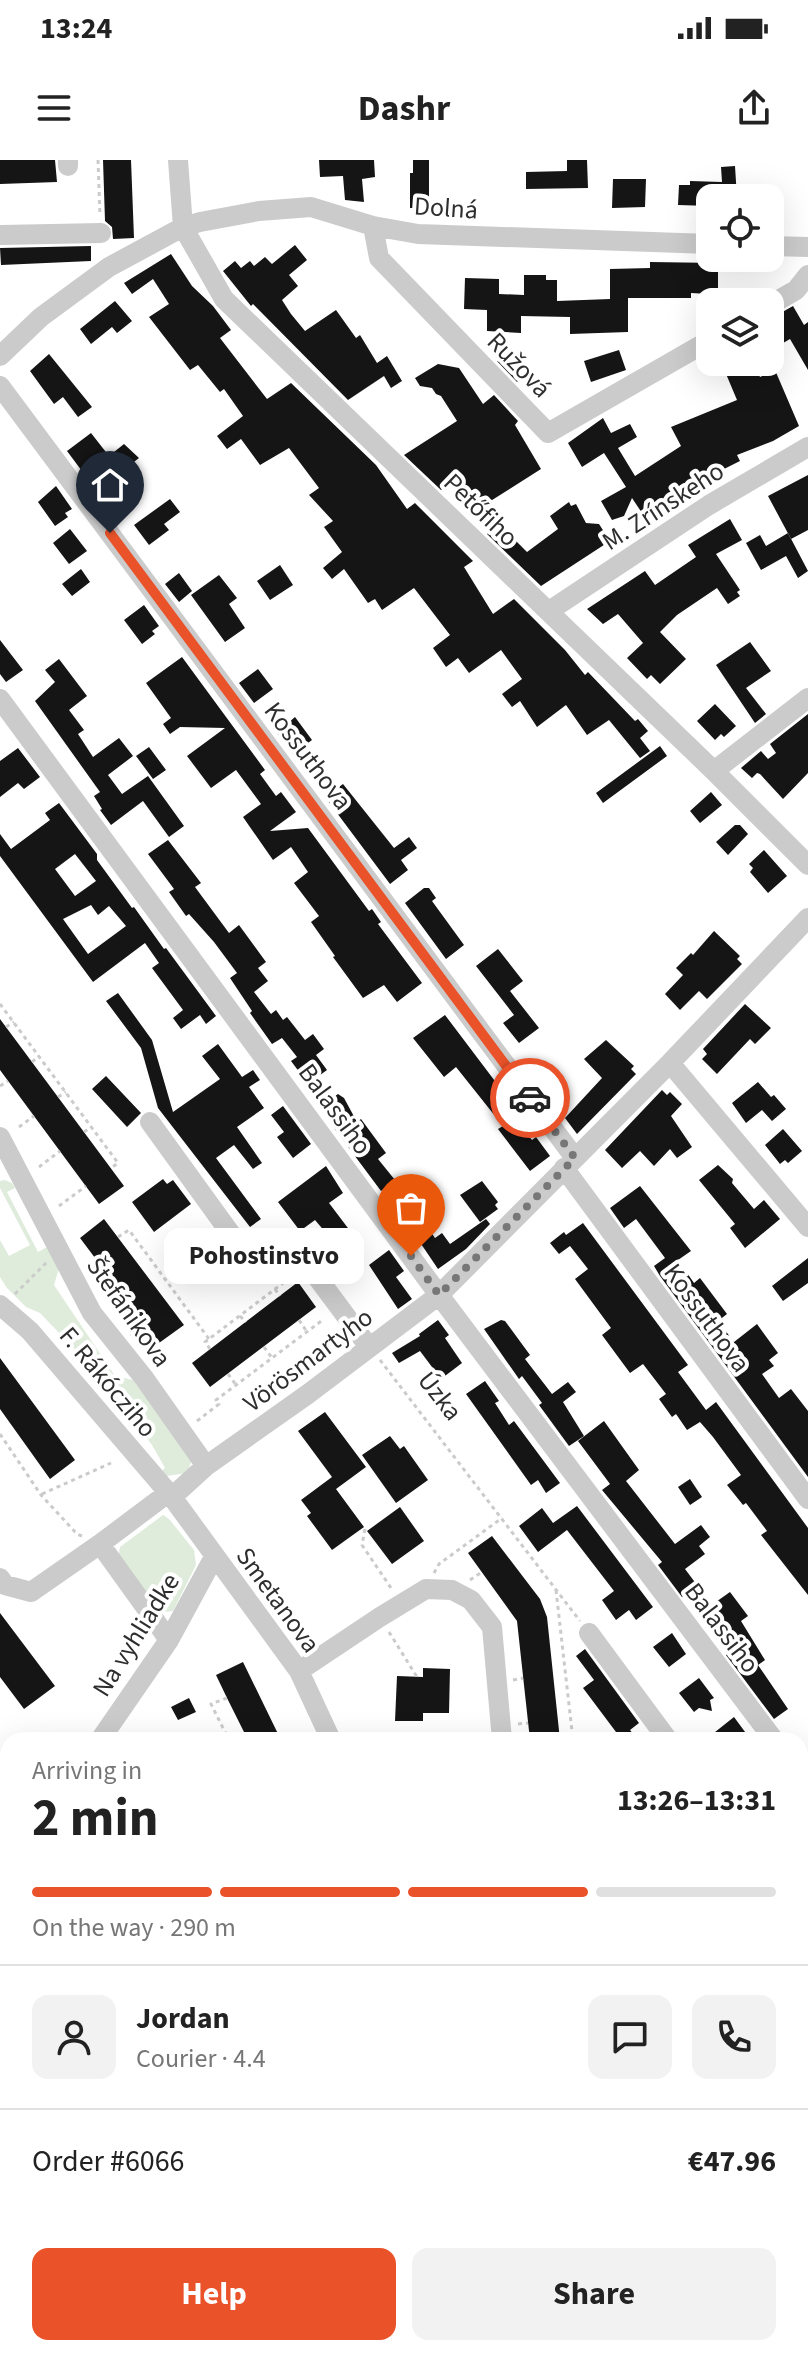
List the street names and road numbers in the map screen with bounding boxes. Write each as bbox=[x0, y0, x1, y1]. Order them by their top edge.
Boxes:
street label: Dolná bbox=[413, 187, 479, 229]
street label: Ružová bbox=[478, 324, 560, 406]
street label: M. Zrínskeho bbox=[595, 453, 731, 559]
street label: Petőfiho bbox=[435, 465, 527, 555]
street label: Kossuthova bbox=[255, 694, 361, 818]
street label: Balassiho bbox=[289, 1056, 381, 1162]
street label: Štefánikova bbox=[78, 1250, 180, 1374]
street label: Kossuthova bbox=[655, 1256, 759, 1380]
street label: Vörösmartyho bbox=[236, 1299, 380, 1421]
street label: F. Rákócziho bbox=[51, 1319, 165, 1445]
street label: Úzka bbox=[409, 1364, 471, 1428]
street label: Smetanova bbox=[227, 1540, 329, 1660]
street label: Na vyhliadke bbox=[83, 1566, 189, 1704]
street label: Balassiho bbox=[676, 1575, 768, 1681]

